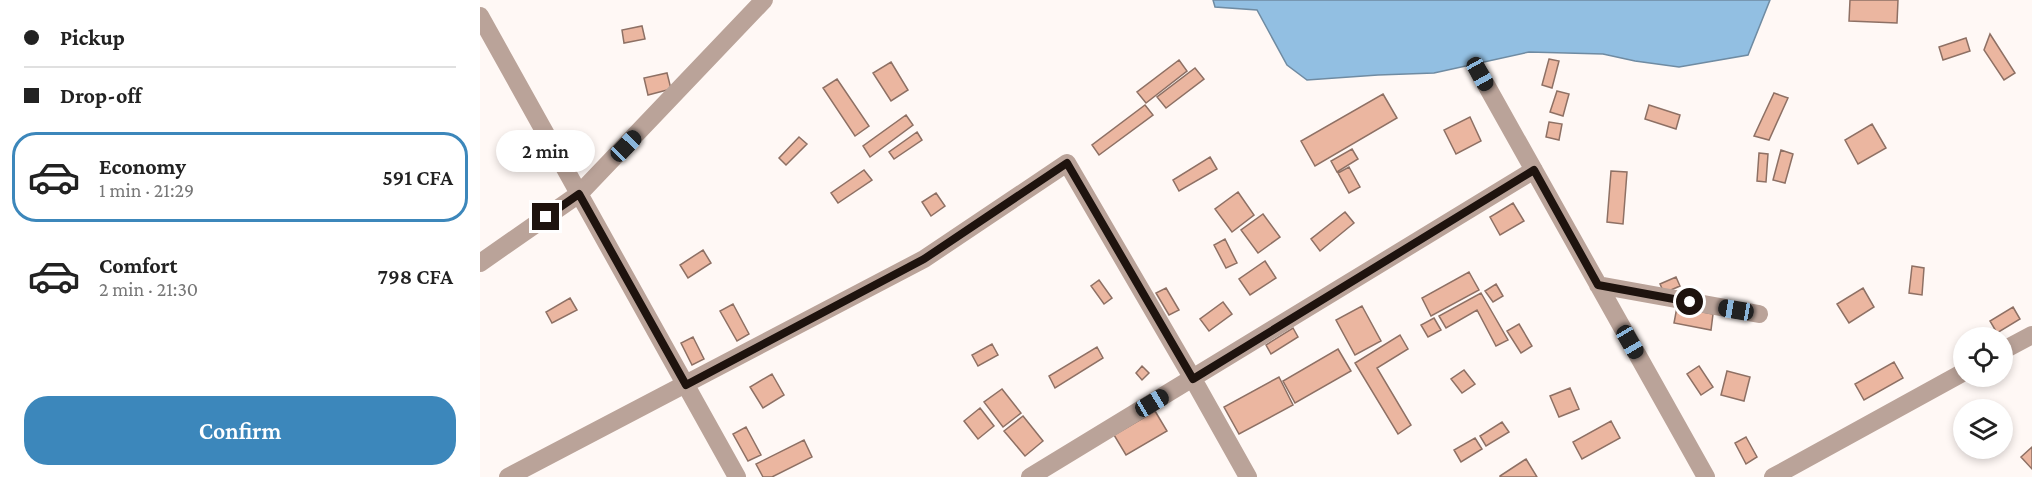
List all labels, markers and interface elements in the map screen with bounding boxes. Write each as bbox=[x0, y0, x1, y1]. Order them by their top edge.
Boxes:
text: Pickup bbox=[60, 25, 125, 50]
car bbox=[1463, 54, 1497, 94]
text: Drop-off bbox=[60, 83, 142, 108]
car bbox=[607, 127, 645, 165]
callout: 2 min bbox=[496, 130, 596, 172]
text: 2 min bbox=[522, 140, 569, 162]
icon: car bbox=[27, 150, 81, 204]
text: Economy bbox=[99, 154, 186, 179]
text: 591 CFA bbox=[382, 165, 453, 190]
text: 1 min · 21:29 bbox=[99, 179, 194, 201]
route end bbox=[532, 203, 559, 230]
icon: car bbox=[27, 249, 81, 303]
text: Comfort bbox=[99, 253, 177, 278]
text: 798 CFA bbox=[378, 264, 453, 289]
text: 2 min · 21:30 bbox=[99, 278, 198, 300]
route start bbox=[1676, 288, 1703, 315]
car bbox=[1717, 298, 1755, 322]
car bbox=[1613, 322, 1647, 362]
map controls bbox=[1953, 327, 2013, 459]
button: locate bbox=[1953, 327, 2013, 387]
car bbox=[1132, 386, 1172, 420]
button: Confirm bbox=[24, 396, 456, 465]
button: layers bbox=[1953, 399, 2013, 459]

